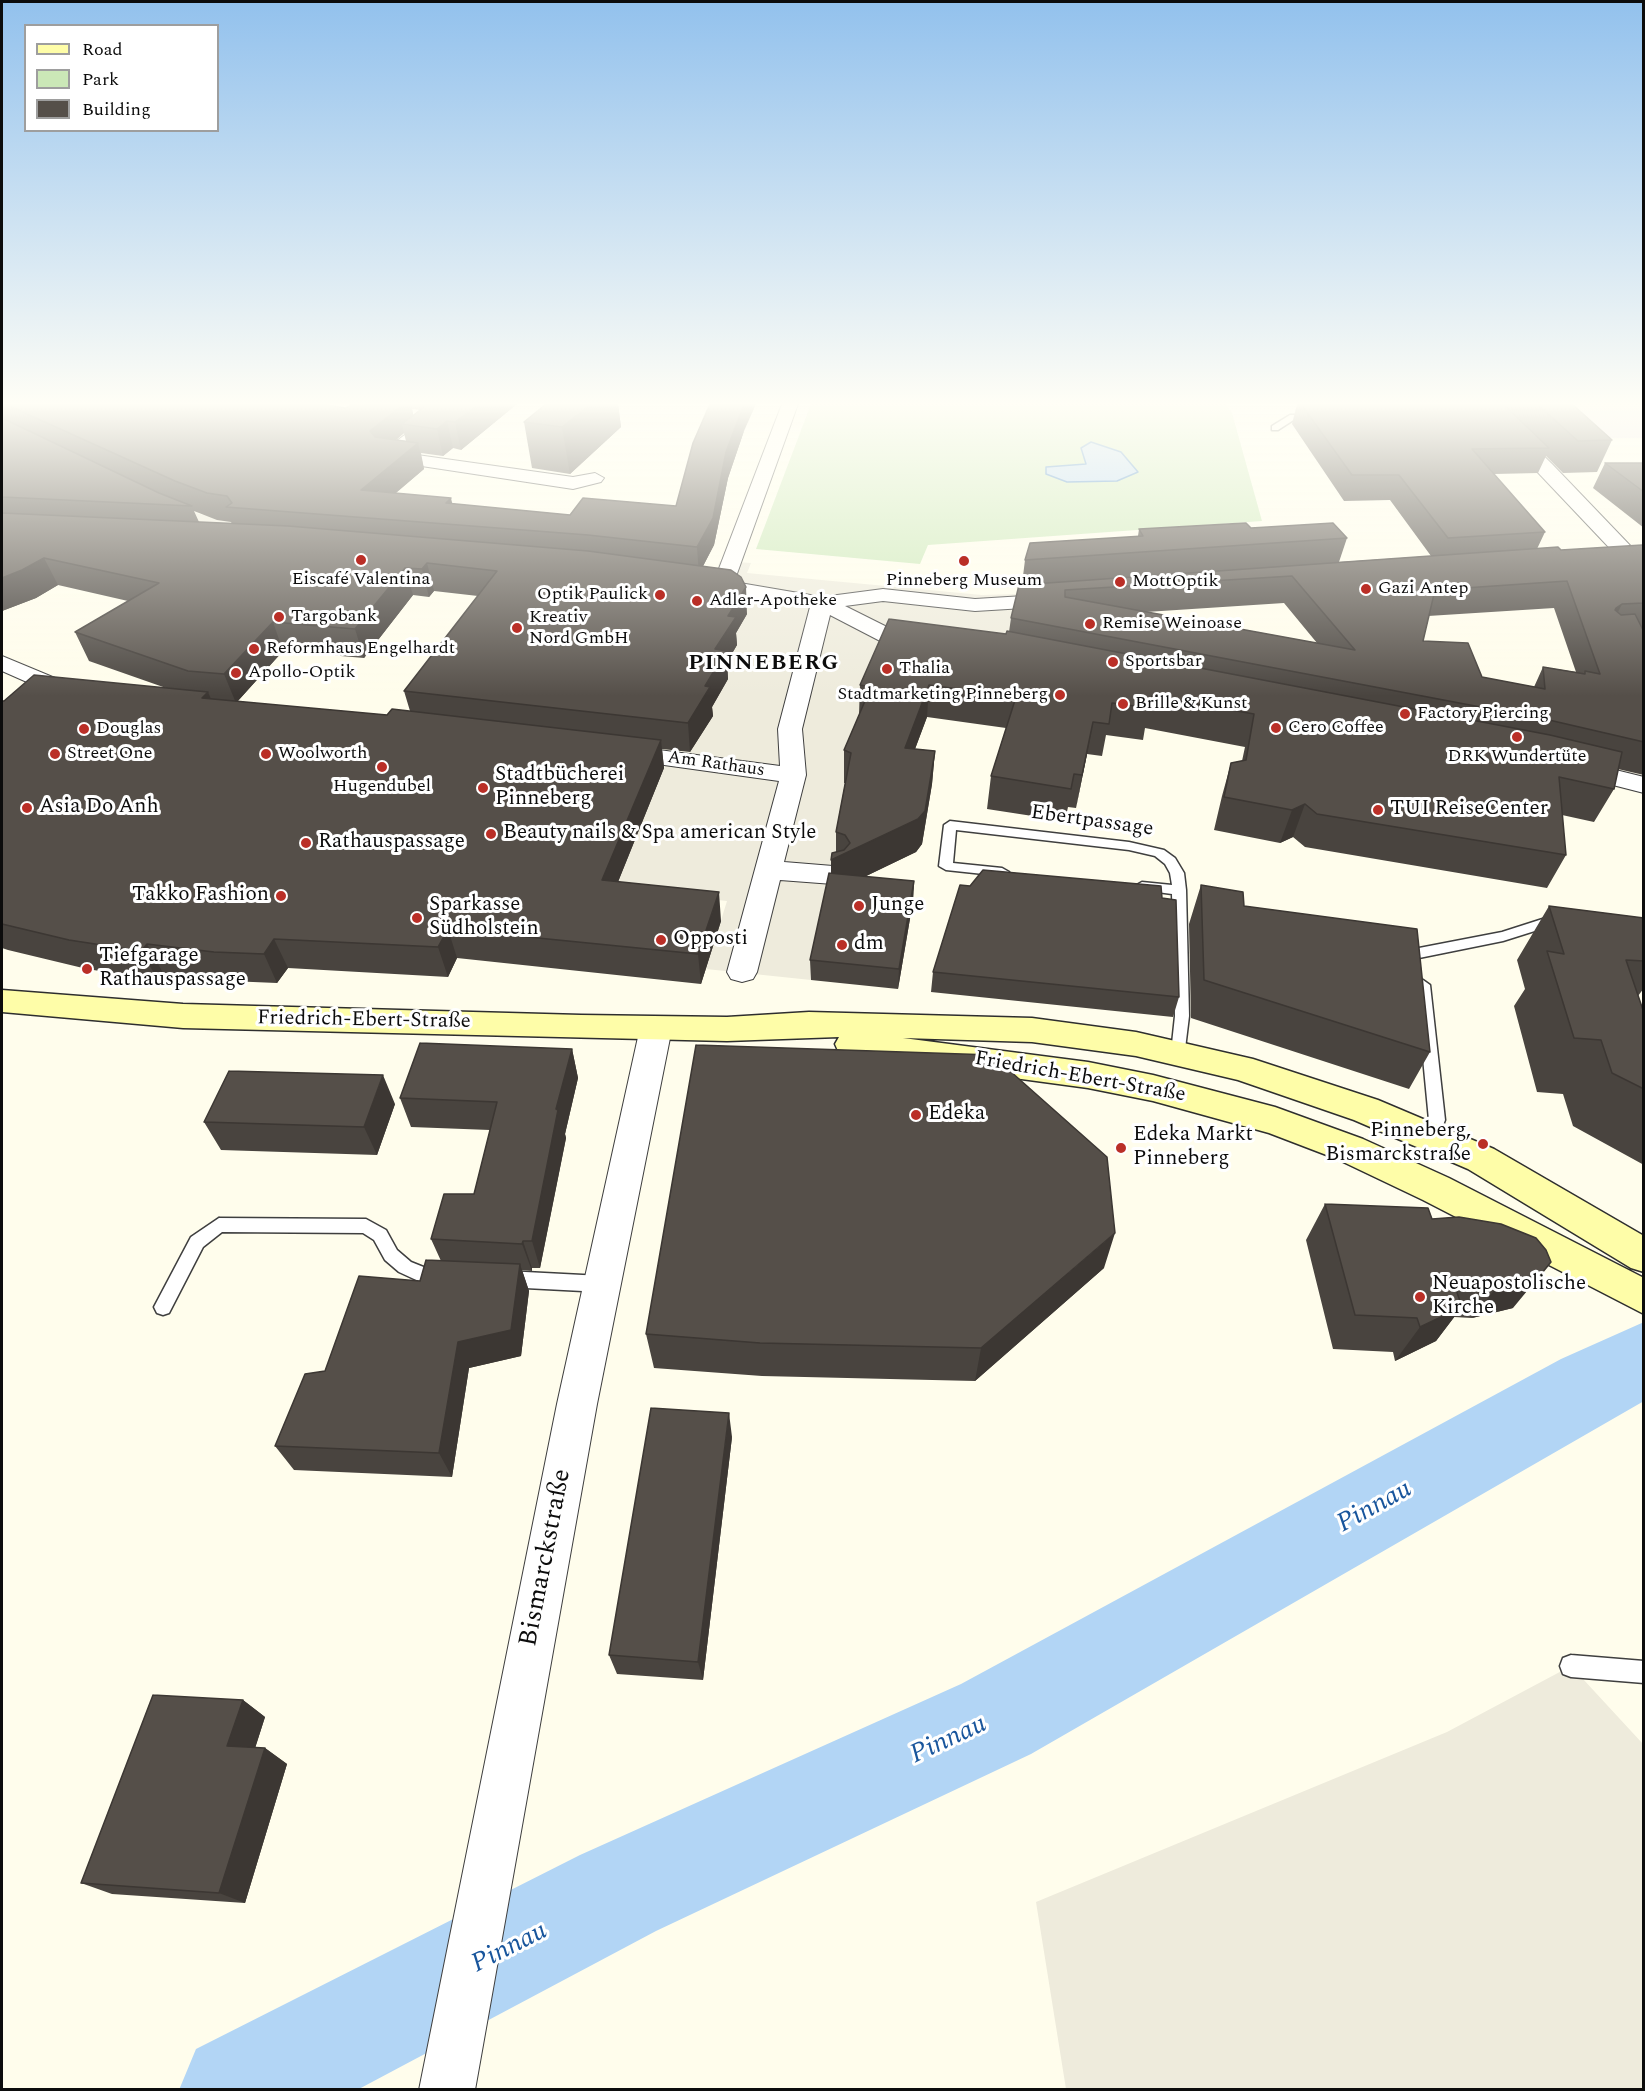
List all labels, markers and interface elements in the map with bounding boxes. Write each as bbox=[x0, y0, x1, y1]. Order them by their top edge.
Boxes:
legend bbox=[24, 24, 219, 132]
text: Road bbox=[82, 36, 123, 63]
text: Park bbox=[82, 66, 119, 93]
text: Building bbox=[82, 96, 151, 123]
marker: Eiscafé Valentina bbox=[354, 553, 368, 567]
marker: Pinneberg Museum bbox=[957, 554, 971, 568]
place label: Eiscafé Valentina bbox=[292, 569, 430, 591]
place label: Pinneberg Museum bbox=[886, 570, 1042, 592]
place label: MottOptik bbox=[1132, 571, 1219, 593]
marker: MottOptik bbox=[1113, 575, 1127, 589]
place label: Gazi Antep bbox=[1378, 578, 1469, 600]
marker: Gazi Antep bbox=[1359, 582, 1373, 596]
place label: Optik Paulick bbox=[537, 584, 648, 606]
marker: Optik Paulick bbox=[653, 588, 667, 602]
place label: Adler-Apotheke bbox=[709, 590, 837, 612]
marker: Adler-Apotheke bbox=[690, 594, 704, 608]
place label: Targobank bbox=[291, 606, 377, 628]
place label: Kreativ Nord GmbH bbox=[529, 607, 629, 650]
marker: Targobank bbox=[272, 610, 286, 624]
place label: Remise Weinoase bbox=[1102, 613, 1242, 635]
marker: Remise Weinoase bbox=[1083, 617, 1097, 631]
marker: Kreativ Nord GmbH bbox=[510, 621, 524, 635]
place label: Reformhaus Engelhardt bbox=[266, 638, 455, 660]
marker: Reformhaus Engelhardt bbox=[247, 642, 261, 656]
place label: Sportsbar bbox=[1125, 651, 1202, 673]
district label: PINNEBERG bbox=[688, 652, 840, 678]
marker: Sportsbar bbox=[1106, 655, 1120, 669]
place label: Thalia bbox=[899, 658, 950, 680]
place label: Apollo-Optik bbox=[248, 662, 356, 684]
marker: Thalia bbox=[880, 662, 894, 676]
marker: Apollo-Optik bbox=[229, 666, 243, 680]
place label: Stadtmarketing Pinneberg bbox=[837, 684, 1048, 706]
marker: Stadtmarketing Pinneberg bbox=[1053, 688, 1067, 702]
place label: Brille & Kunst bbox=[1135, 693, 1247, 715]
marker: Brille & Kunst bbox=[1116, 697, 1130, 711]
place label: Factory Piercing bbox=[1417, 703, 1549, 725]
marker: Factory Piercing bbox=[1398, 707, 1412, 721]
place label: Cero Coffee bbox=[1288, 717, 1384, 739]
place label: Douglas bbox=[96, 718, 161, 740]
marker: Cero Coffee bbox=[1269, 721, 1283, 735]
marker: Douglas bbox=[77, 722, 91, 736]
marker: DRK Wundertüte bbox=[1510, 730, 1524, 744]
place label: Street One bbox=[67, 743, 152, 765]
place label: Woolworth bbox=[278, 743, 367, 765]
place label: DRK Wundertüte bbox=[1448, 746, 1586, 768]
marker: Street One bbox=[48, 747, 62, 761]
marker: Woolworth bbox=[259, 747, 273, 761]
street label: Am Rathaus bbox=[666, 747, 766, 783]
marker: Hugendubel bbox=[375, 760, 389, 774]
place label: Stadtbücherei Pinneberg bbox=[495, 763, 624, 813]
place label: Hugendubel bbox=[333, 776, 431, 798]
marker: Stadtbücherei Pinneberg bbox=[476, 781, 490, 795]
place label: Asia Do Anh bbox=[39, 795, 159, 821]
place label: TUI ReiseCenter bbox=[1390, 797, 1548, 823]
marker: Asia Do Anh bbox=[20, 801, 34, 815]
street label: Ebertpassage bbox=[1029, 801, 1155, 843]
marker: TUI ReiseCenter bbox=[1371, 803, 1385, 817]
place label: Beauty nails & Spa american Style bbox=[503, 821, 817, 847]
marker: Beauty nails & Spa american Style bbox=[484, 827, 498, 841]
place label: Rathauspassage bbox=[318, 830, 465, 856]
marker: Rathauspassage bbox=[299, 836, 313, 850]
place label: Takko Fashion bbox=[132, 883, 269, 909]
marker: Takko Fashion bbox=[274, 889, 288, 903]
place label: Sparkasse Südholstein bbox=[429, 893, 539, 943]
place label: Junge bbox=[871, 893, 924, 919]
marker: Junge bbox=[852, 899, 866, 913]
marker: Sparkasse Südholstein bbox=[410, 911, 424, 925]
place label: Opposti bbox=[673, 927, 748, 953]
place label: dm bbox=[854, 932, 884, 958]
marker: Opposti bbox=[654, 933, 668, 947]
marker: dm bbox=[835, 938, 849, 952]
place label: Tiefgarage Rathauspassage bbox=[99, 944, 246, 994]
marker: Tiefgarage Rathauspassage bbox=[80, 962, 94, 976]
street label: Friedrich-Ebert-Straße bbox=[257, 1007, 471, 1035]
street label: Friedrich-Ebert-Straße bbox=[973, 1047, 1187, 1109]
place label: Edeka bbox=[928, 1102, 985, 1128]
marker: Edeka bbox=[909, 1108, 923, 1122]
place label: Pinneberg, Bismarckstraße bbox=[1325, 1119, 1471, 1169]
place label: Edeka Markt Pinneberg bbox=[1133, 1123, 1253, 1173]
marker: Pinneberg, Bismarckstraße bbox=[1476, 1137, 1490, 1151]
marker: Edeka Markt Pinneberg bbox=[1114, 1141, 1128, 1155]
place label: Neuapostolische Kirche bbox=[1432, 1272, 1586, 1322]
marker: Neuapostolische Kirche bbox=[1413, 1290, 1427, 1304]
street label: Bismarckstraße bbox=[514, 1467, 580, 1649]
water label: Pinnau bbox=[1332, 1474, 1418, 1542]
water label: Pinnau bbox=[906, 1709, 992, 1773]
water label: Pinnau bbox=[467, 1916, 553, 1982]

